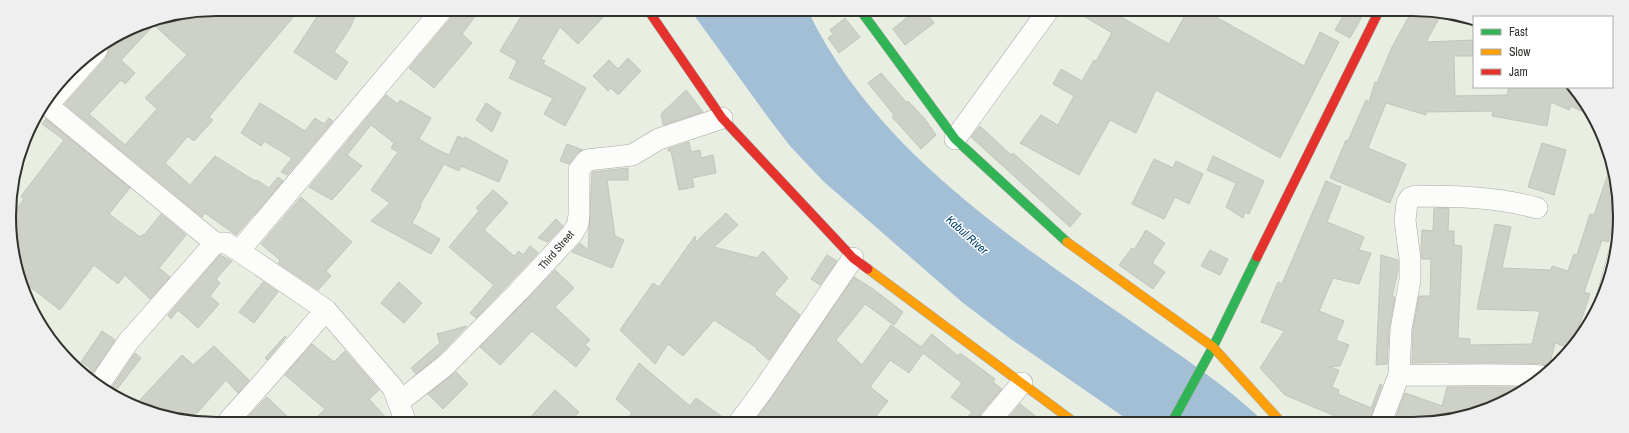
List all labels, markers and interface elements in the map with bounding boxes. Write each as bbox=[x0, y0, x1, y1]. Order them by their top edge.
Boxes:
legend bbox=[1473, 16, 1613, 88]
text: Fast bbox=[1509, 24, 1528, 40]
text: Slow bbox=[1509, 44, 1531, 60]
text: Jam bbox=[1509, 64, 1528, 80]
water label: Kabul River bbox=[943, 212, 992, 259]
street label: Third Street bbox=[535, 227, 577, 273]

